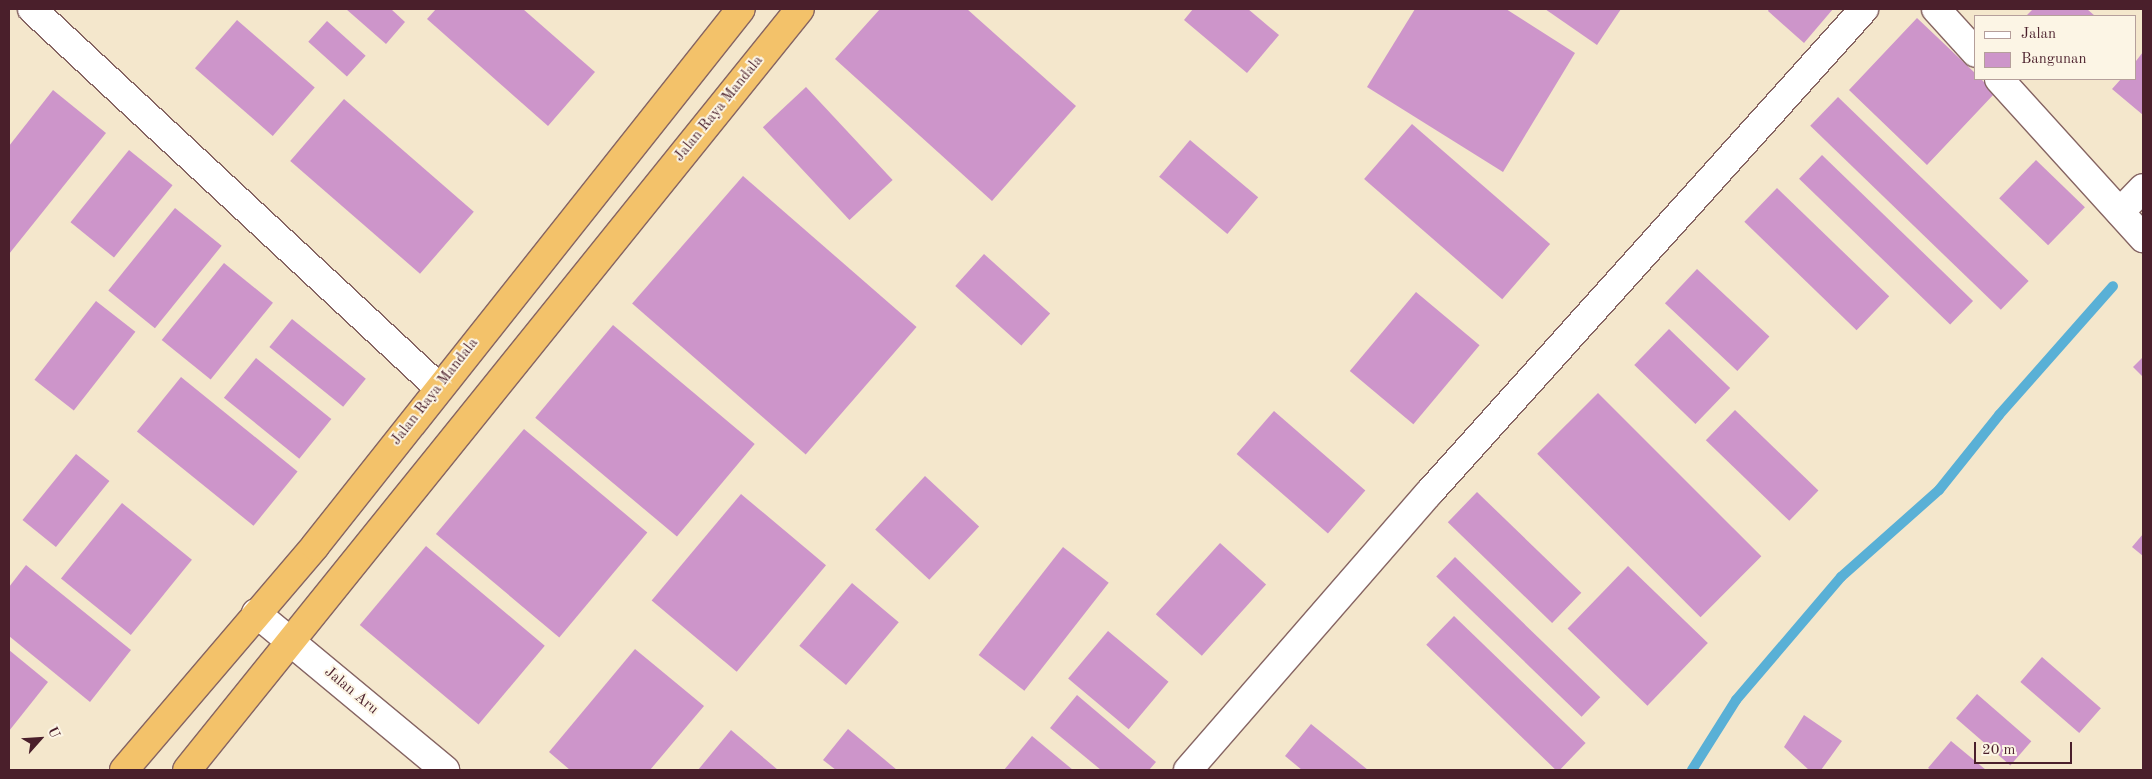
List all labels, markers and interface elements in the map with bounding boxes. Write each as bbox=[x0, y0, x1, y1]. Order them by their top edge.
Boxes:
legend bbox=[1974, 15, 2137, 80]
text: Jalan bbox=[2021, 27, 2056, 42]
street label: Jalan Raya Mandala bbox=[671, 52, 767, 166]
text: Bangunan bbox=[2021, 52, 2087, 67]
street label: Jalan Raya Mandala bbox=[388, 335, 482, 449]
street label: Jalan Aru bbox=[320, 663, 382, 719]
north arrow bbox=[15, 714, 65, 764]
text: U bbox=[45, 724, 62, 740]
scale bar bbox=[1977, 732, 2074, 764]
text: 20 m bbox=[1982, 743, 2016, 758]

